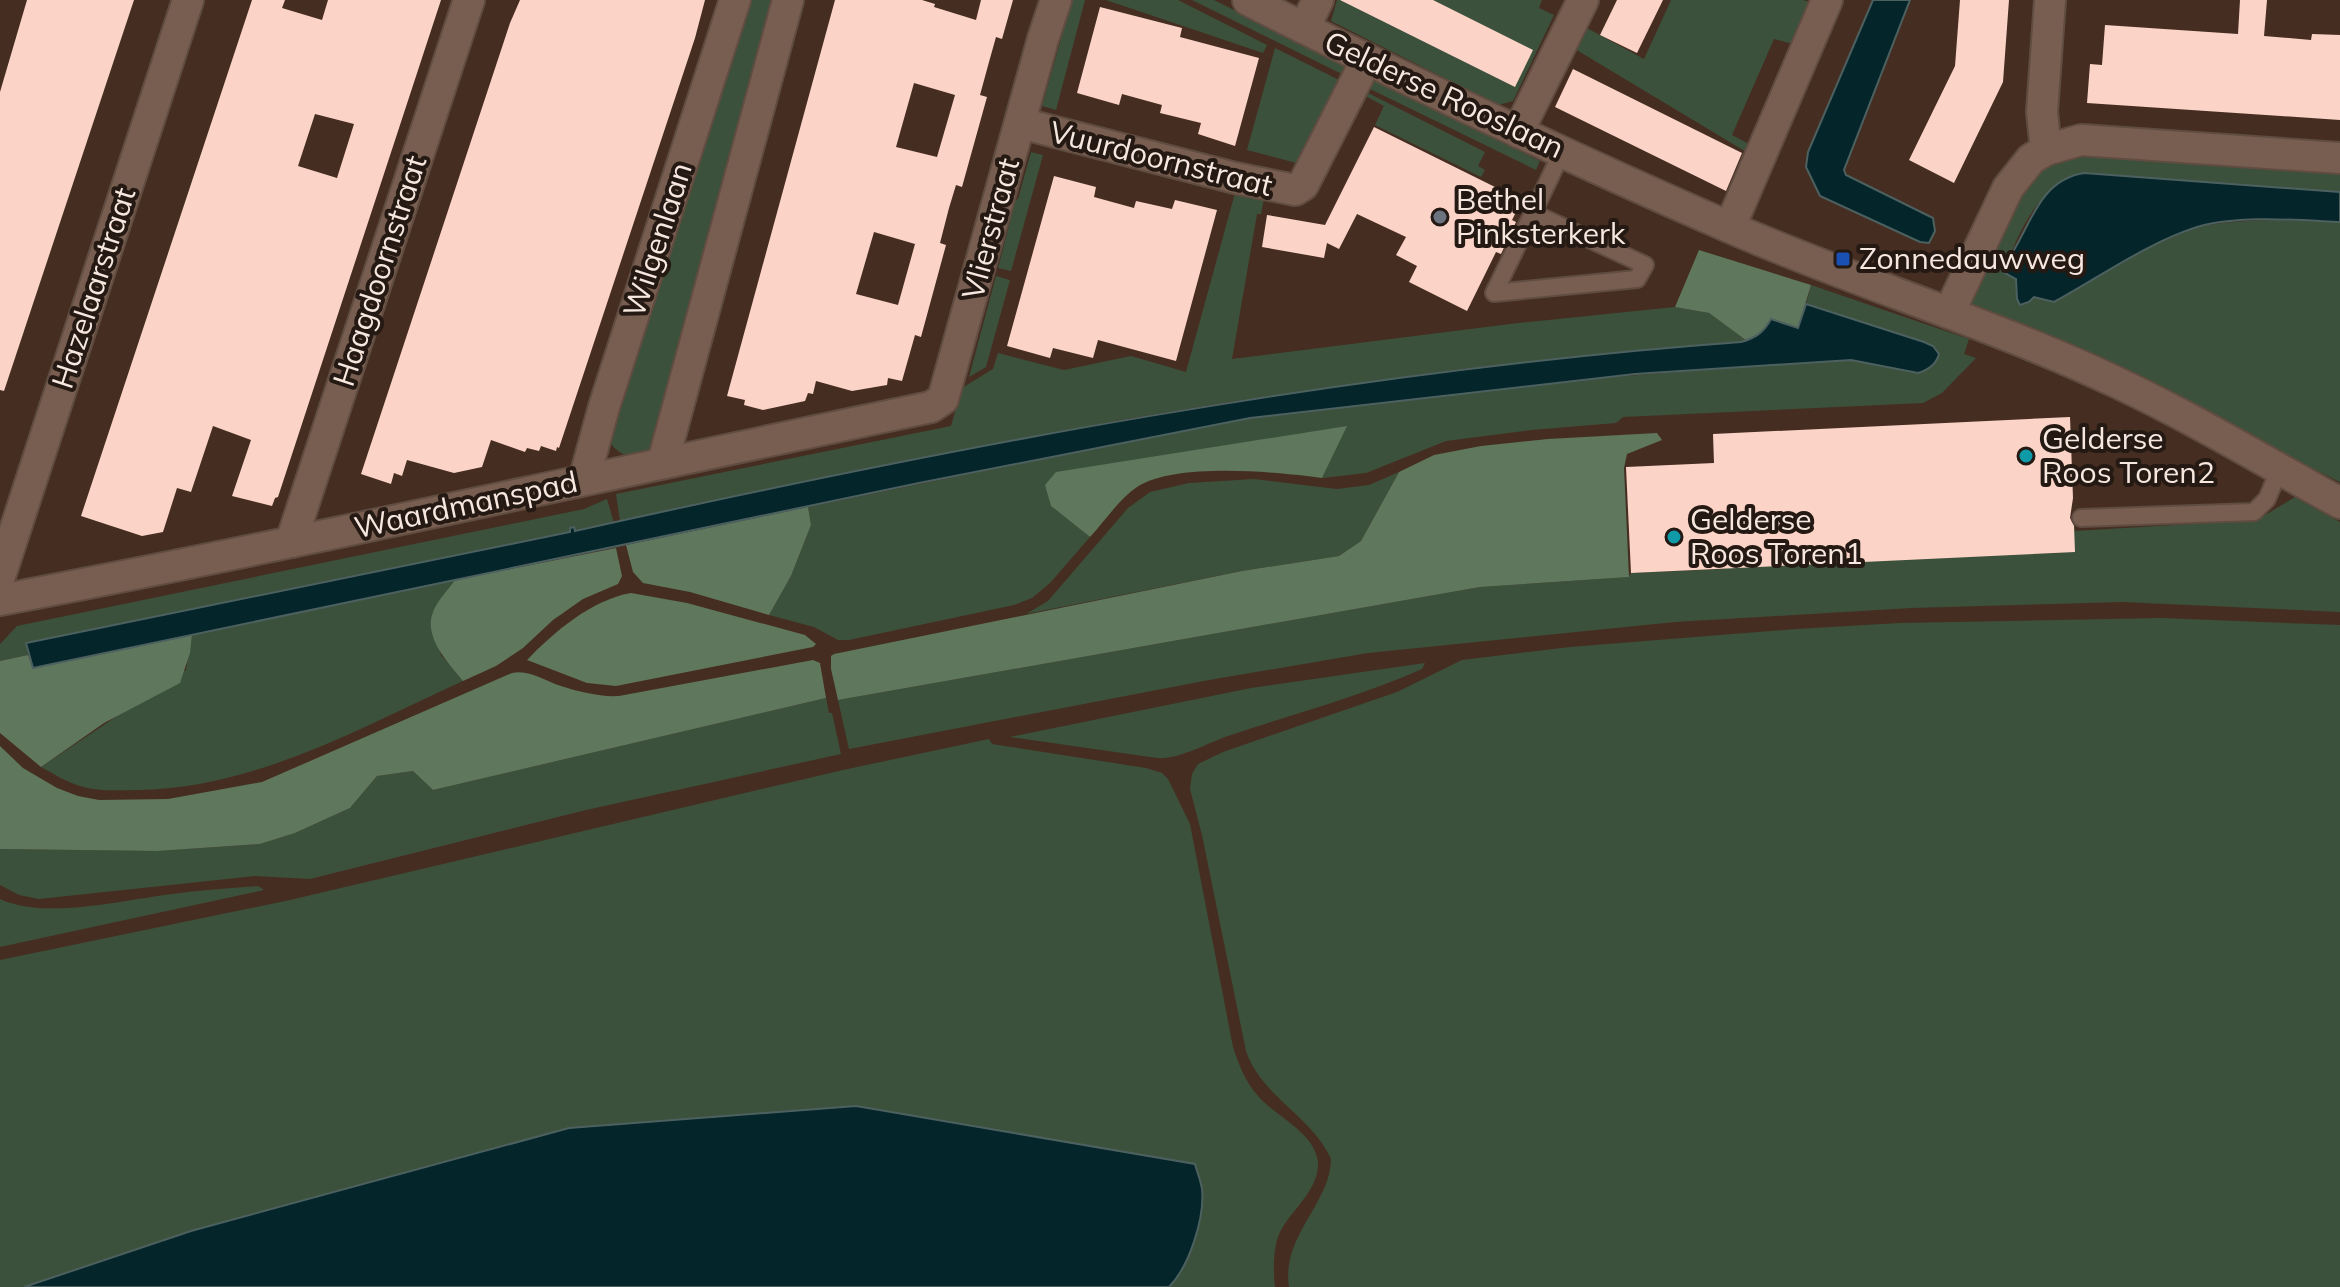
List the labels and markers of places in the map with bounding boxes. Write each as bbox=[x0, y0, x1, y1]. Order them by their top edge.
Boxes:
place label: Bethel Pinksterkerk bbox=[1456, 180, 1626, 252]
marker: Bethel Pinksterkerk bbox=[1431, 208, 1449, 226]
place label: Zonnedauwweg bbox=[1859, 239, 2085, 277]
marker: Zonnedauwweg bbox=[1834, 250, 1852, 268]
place label: Gelderse Roos Toren2 bbox=[2042, 419, 2215, 491]
marker: Gelderse Roos Toren2 bbox=[2017, 447, 2035, 465]
place label: Gelderse Roos Toren1 bbox=[1690, 500, 1863, 572]
marker: Gelderse Roos Toren1 bbox=[1665, 528, 1683, 546]

